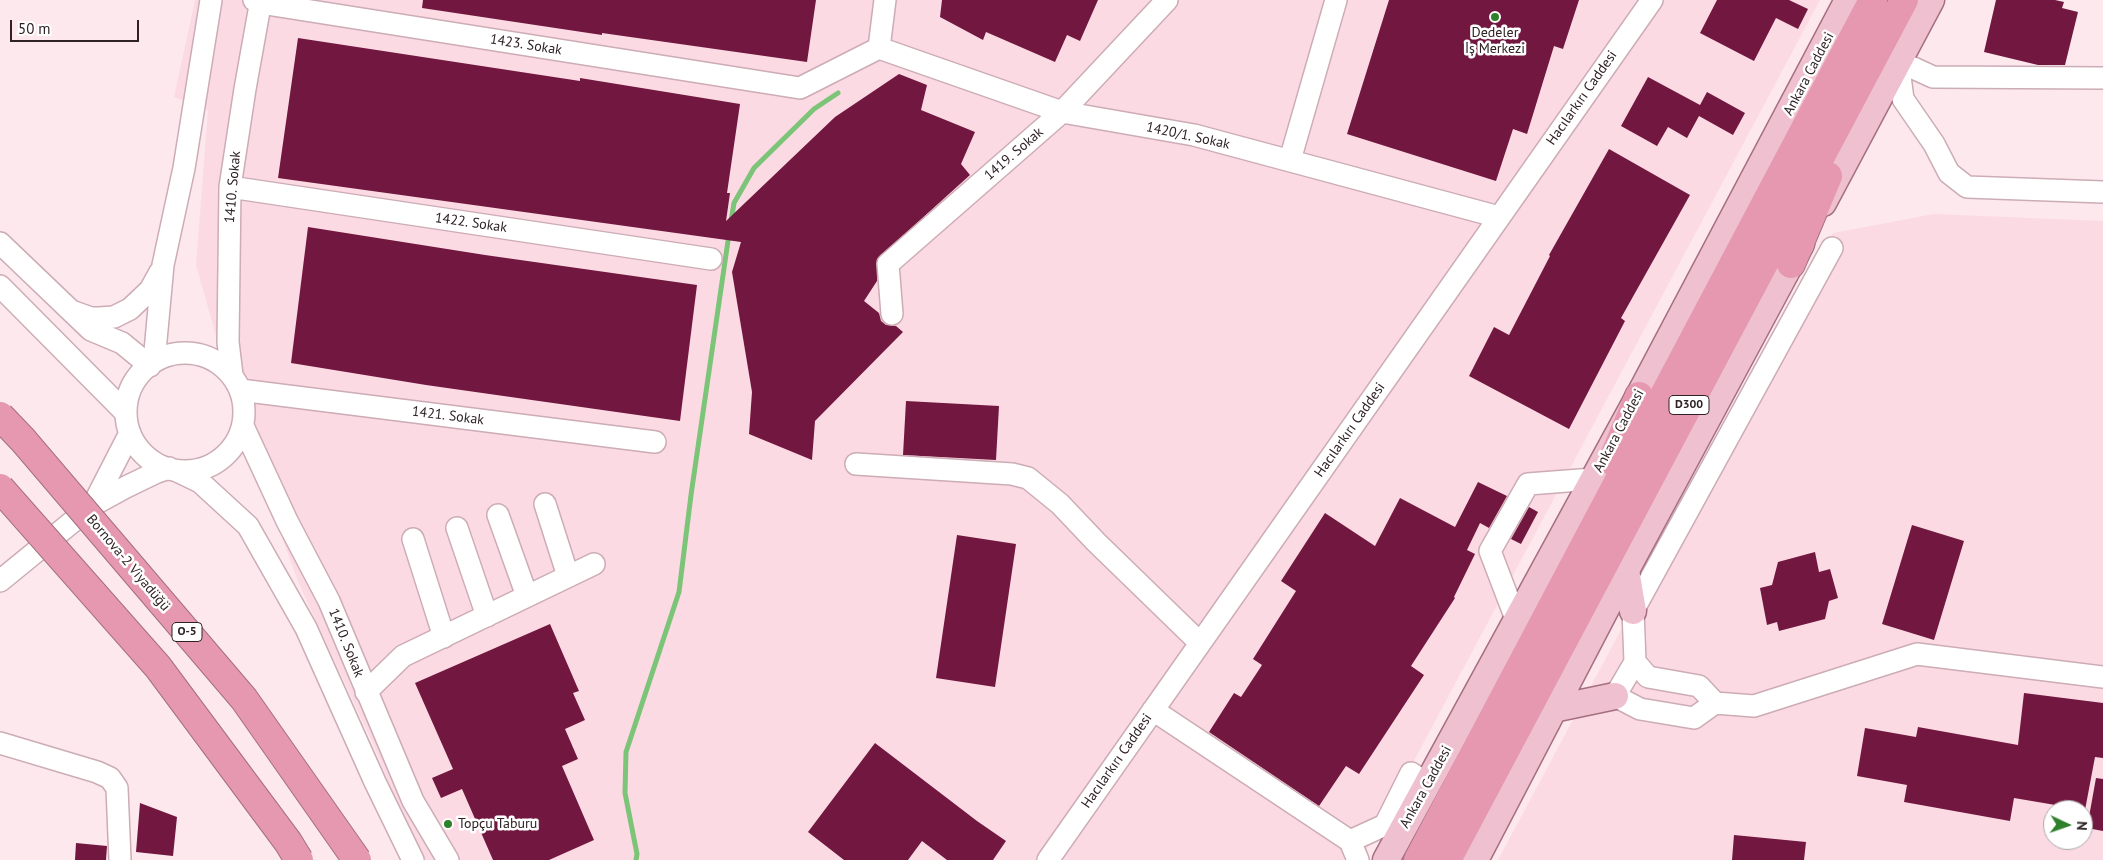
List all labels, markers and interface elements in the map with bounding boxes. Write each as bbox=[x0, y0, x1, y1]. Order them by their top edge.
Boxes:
scale bar bbox=[12, 10, 141, 42]
marker: Dedeler İş Merkezi bbox=[1489, 11, 1501, 23]
text: 50 m bbox=[18, 19, 51, 38]
place label: Dedeler İş Merkezi bbox=[1465, 25, 1525, 58]
street label: Ankara Caddesi bbox=[1780, 30, 1838, 118]
street label: 1423. Sokak bbox=[489, 31, 563, 59]
street label: Hacılarkırı Caddesi bbox=[1543, 48, 1621, 148]
street label: 1420/1. Sokak bbox=[1145, 119, 1231, 153]
street label: 1419. Sokak bbox=[981, 124, 1047, 184]
street label: 1410. Sokak bbox=[221, 150, 245, 224]
street label: 1422. Sokak bbox=[434, 210, 508, 236]
street label: Hacılarkırı Caddesi bbox=[1311, 380, 1389, 480]
street label: Ankara Caddesi bbox=[1590, 387, 1648, 475]
road number: D300 bbox=[1669, 396, 1709, 414]
street label: 1421. Sokak bbox=[411, 403, 485, 429]
street label: Bornova-2 Viyadüğü bbox=[83, 511, 173, 615]
street label: 1410. Sokak bbox=[325, 606, 367, 680]
road number: O-5 bbox=[172, 622, 202, 642]
street label: Hacılarkırı Caddesi bbox=[1078, 711, 1156, 811]
street label: Ankara Caddesi bbox=[1396, 743, 1456, 831]
north arrow bbox=[2043, 800, 2093, 850]
place label: Topçu Taburu bbox=[458, 816, 537, 832]
marker: Topçu Taburu bbox=[442, 818, 454, 830]
text: N bbox=[2073, 821, 2091, 831]

